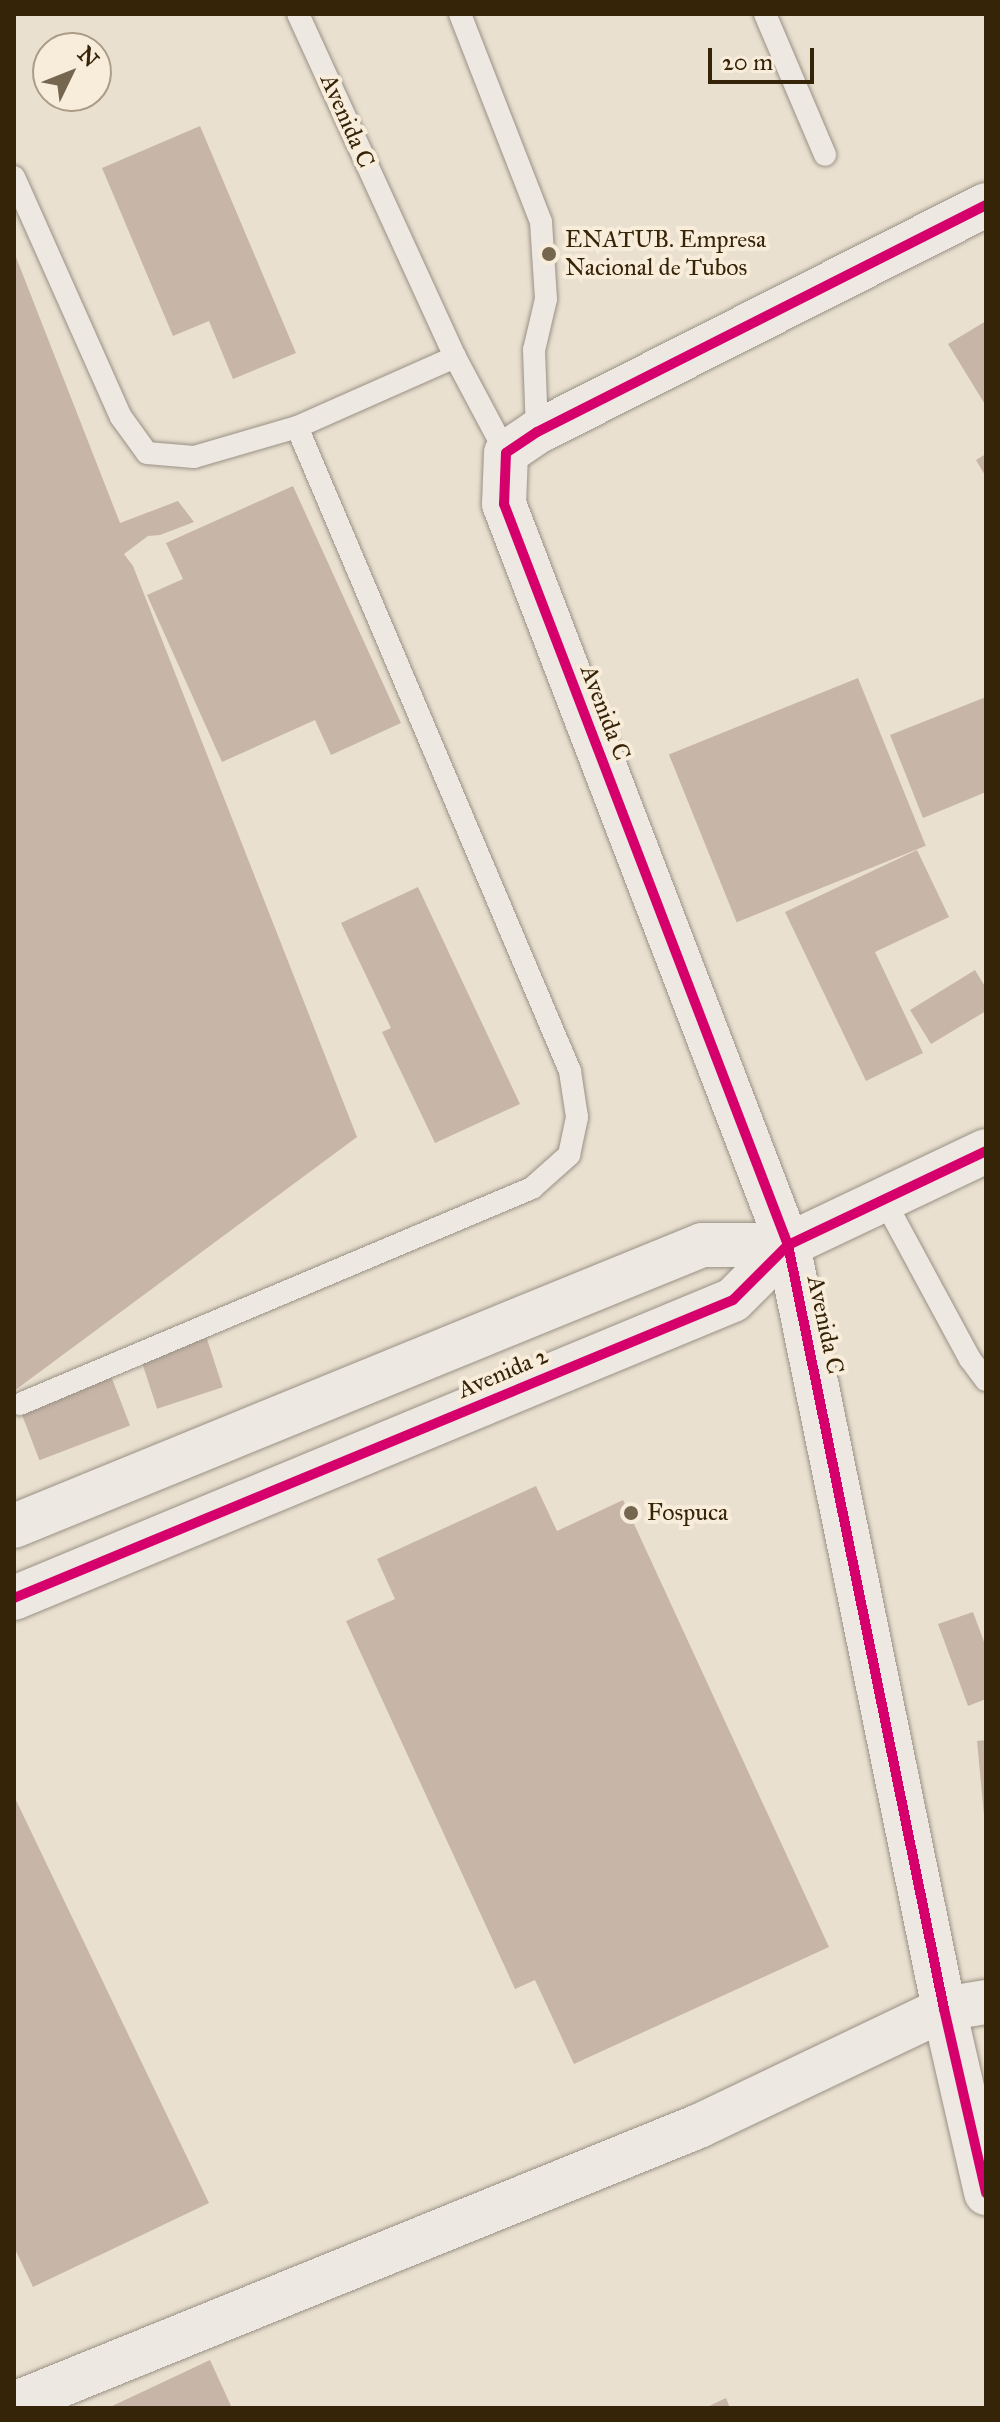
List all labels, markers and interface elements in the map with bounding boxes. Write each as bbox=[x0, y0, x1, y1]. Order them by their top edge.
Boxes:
north arrow bbox=[32, 32, 112, 112]
scale bar bbox=[712, 32, 818, 82]
text: N bbox=[72, 41, 105, 73]
text: 20 m bbox=[722, 47, 773, 77]
street label: Avenida C bbox=[314, 70, 380, 172]
place label: ENATUB. Empresa Nacional de Tubos bbox=[565, 226, 766, 282]
marker: ENATUB. Empresa Nacional de Tubos bbox=[540, 245, 558, 263]
street label: Avenida C bbox=[574, 661, 636, 765]
street label: Avenida C bbox=[801, 1273, 849, 1377]
street label: Avenida 2 bbox=[454, 1341, 552, 1405]
place label: Fospuca bbox=[647, 1499, 728, 1527]
marker: Fospuca bbox=[622, 1504, 640, 1522]

